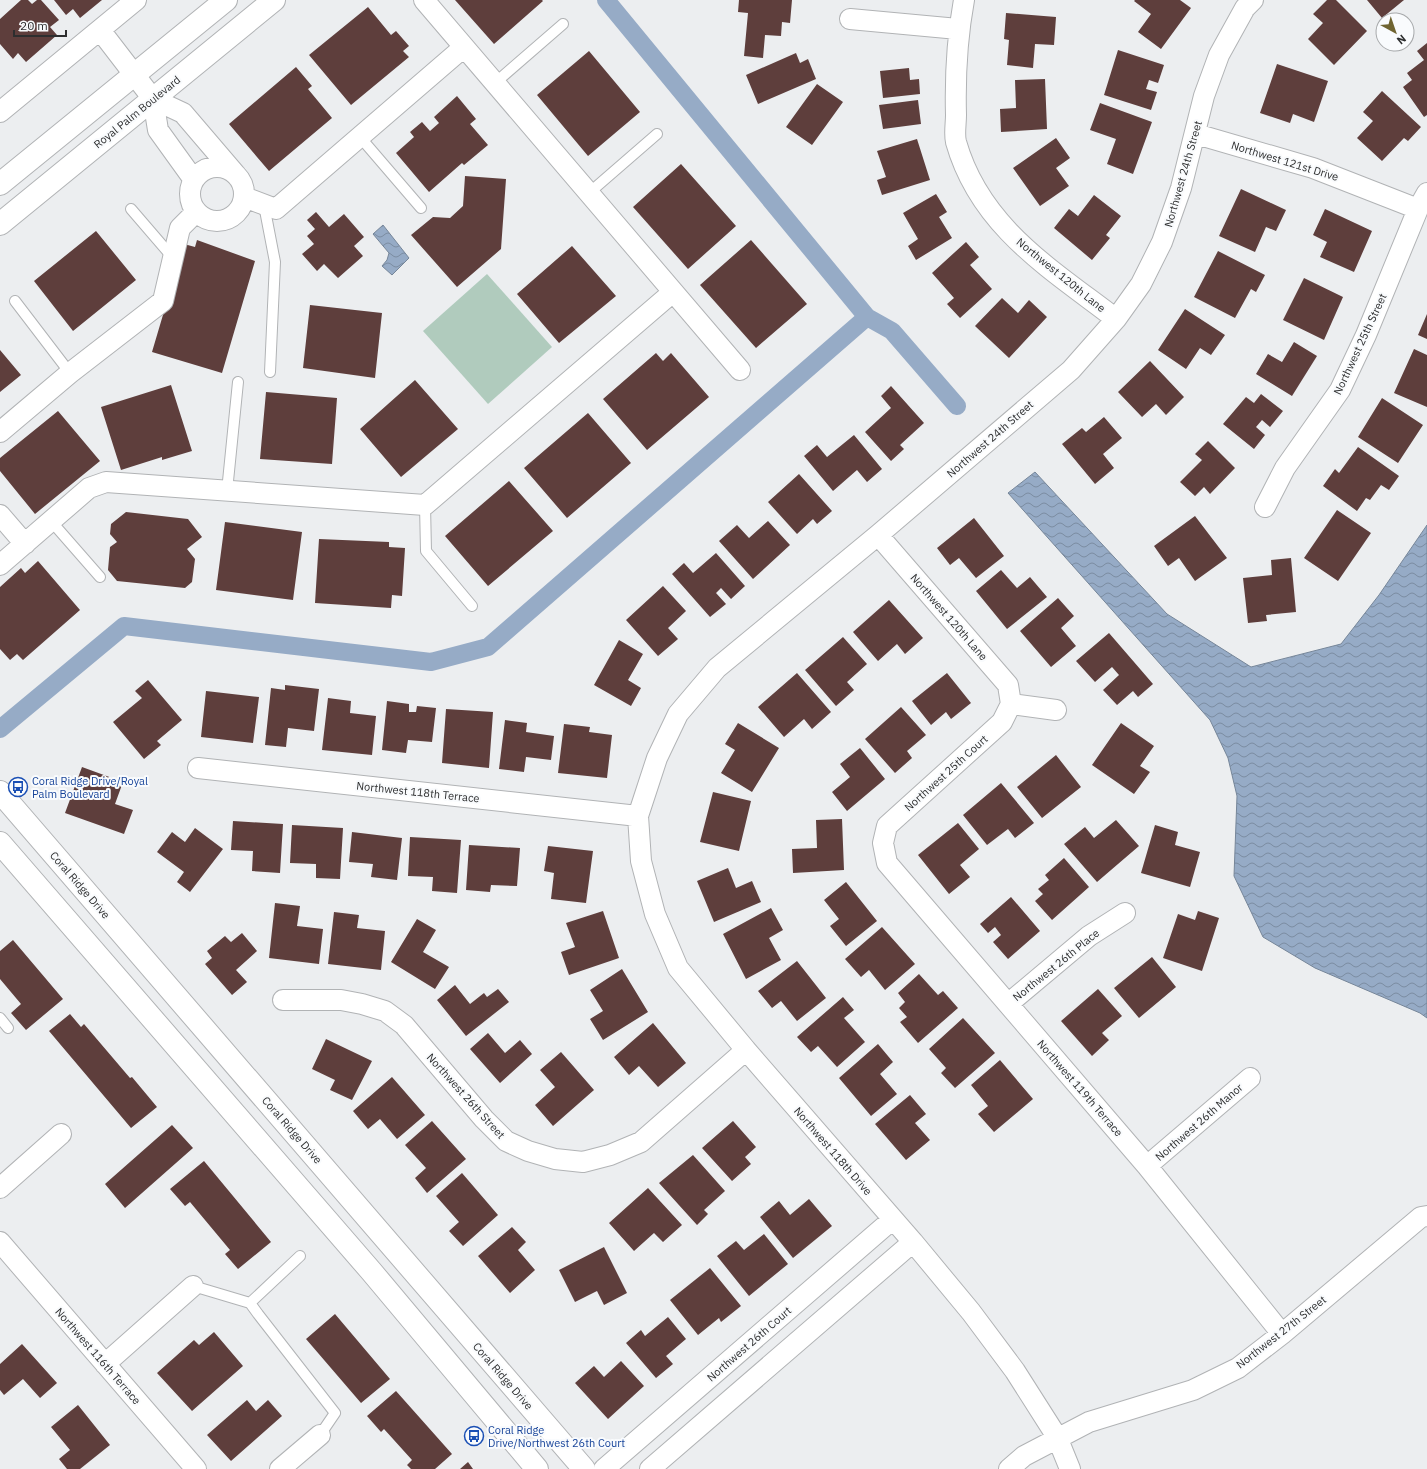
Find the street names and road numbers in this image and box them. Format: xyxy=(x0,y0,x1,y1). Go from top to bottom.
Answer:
street label: Royal Palm Boulevard xyxy=(91,73,183,151)
street label: Northwest 24th Street xyxy=(1161,119,1205,229)
street label: Northwest 121st Drive xyxy=(1230,138,1340,184)
street label: Northwest 120th Lane xyxy=(1014,235,1108,315)
street label: Northwest 25th Street xyxy=(1330,291,1390,397)
street label: Northwest 24th Street xyxy=(944,397,1036,480)
street label: Northwest 120th Lane xyxy=(908,571,990,663)
street label: Northwest 25th Court xyxy=(901,732,991,814)
street label: Northwest 118th Terrace xyxy=(356,779,480,805)
street label: Coral Ridge Drive xyxy=(47,849,113,921)
street label: Northwest 26th Place xyxy=(1010,926,1102,1004)
street label: Northwest 119th Terrace xyxy=(1034,1037,1126,1139)
street label: Northwest 26th Street xyxy=(424,1050,508,1142)
street label: Northwest 26th Manor xyxy=(1152,1080,1246,1164)
street label: Coral Ridge Drive xyxy=(259,1094,325,1166)
street label: Northwest 118th Drive xyxy=(791,1104,875,1198)
street label: Northwest 27th Street xyxy=(1233,1292,1329,1371)
street label: Northwest 26th Court xyxy=(704,1303,794,1384)
street label: Northwest 116th Terrace xyxy=(52,1305,144,1407)
street label: Coral Ridge Drive xyxy=(470,1340,536,1412)

